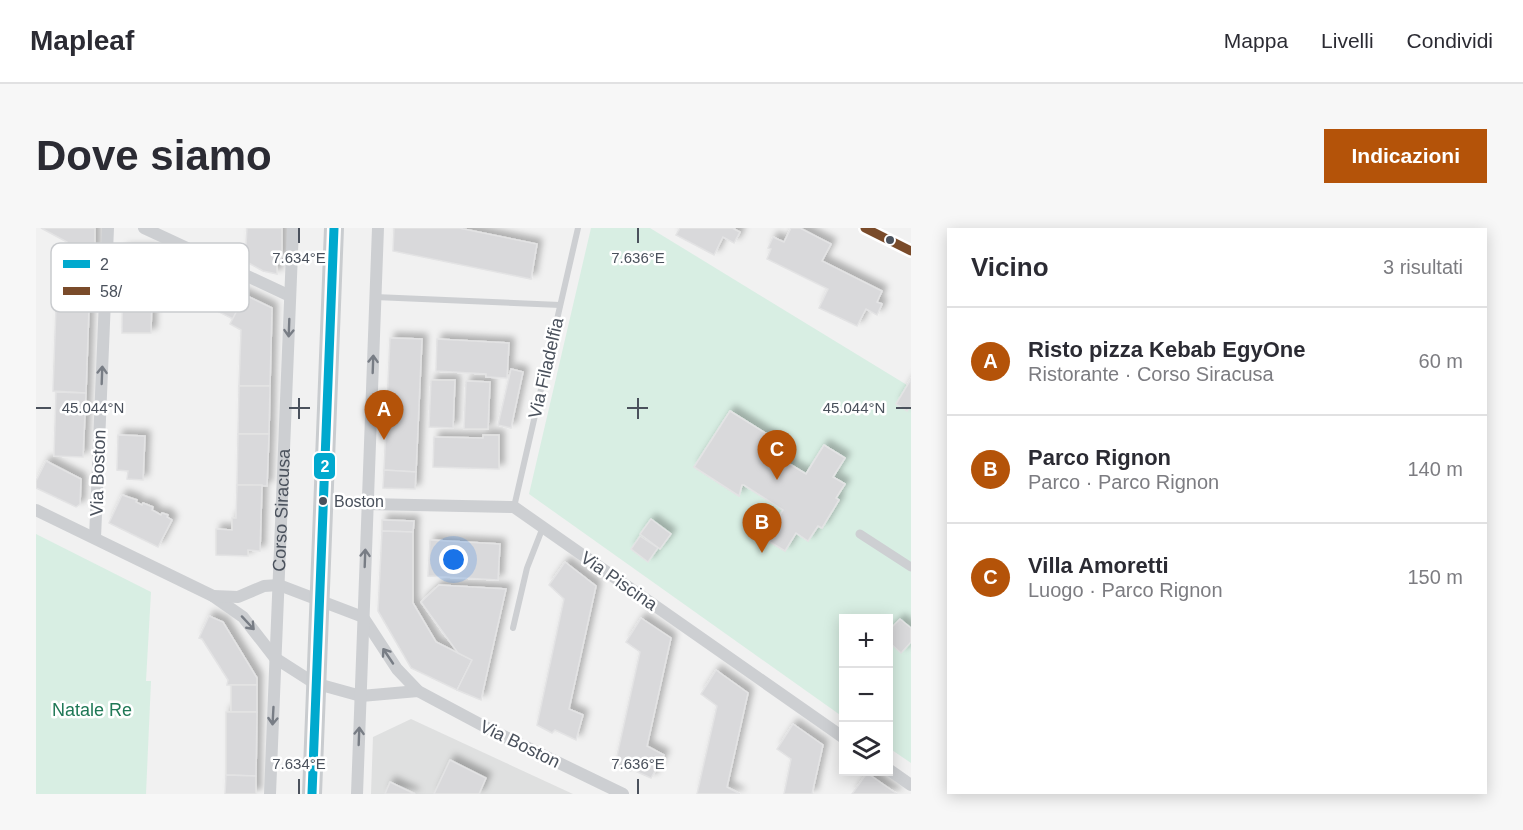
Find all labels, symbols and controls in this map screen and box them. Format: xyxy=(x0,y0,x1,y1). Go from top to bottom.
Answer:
text: Mapleaf xyxy=(30,25,134,56)
text: Mappa xyxy=(1224,29,1288,52)
text: Livelli xyxy=(1321,29,1374,52)
text: Condividi xyxy=(1407,29,1493,52)
button: Indicazioni xyxy=(1324,129,1487,183)
text: Dove siamo xyxy=(36,132,272,179)
unlabelled marker xyxy=(884,234,896,246)
legend xyxy=(51,243,249,312)
text: 7.634°E xyxy=(272,249,326,266)
text: 7.636°E xyxy=(611,249,665,266)
text: Vicino xyxy=(971,252,1049,282)
text: 2 xyxy=(100,256,109,273)
text: 3 risultati xyxy=(1383,256,1463,278)
text: 58/ xyxy=(100,283,123,300)
street label: Via Filadelfia xyxy=(525,315,568,420)
one-way arrow xyxy=(284,318,295,338)
text: Risto pizza Kebab EgyOne xyxy=(1028,337,1306,362)
text: A xyxy=(983,350,998,372)
text: 60 m xyxy=(1419,350,1463,372)
one-way arrow xyxy=(367,354,378,374)
text: Ristorante · Corso Siracusa xyxy=(1028,363,1274,385)
one-way arrow xyxy=(97,365,108,385)
pin: A xyxy=(364,390,404,440)
text: 45.044°N xyxy=(62,399,124,416)
text: 45.044°N xyxy=(823,399,885,416)
street label: Via Boston xyxy=(86,429,110,517)
pin: C xyxy=(758,430,796,480)
text: Parco Rignon xyxy=(1028,445,1171,470)
street label: Corso Siracusa xyxy=(269,447,294,572)
line badge: 2 xyxy=(313,452,336,480)
text: 2 xyxy=(321,458,330,475)
text: B xyxy=(983,458,998,480)
text: 140 m xyxy=(1407,458,1463,480)
text: Parco · Parco Rignon xyxy=(1028,471,1219,493)
place label: Boston xyxy=(334,493,384,510)
marker: Boston xyxy=(317,495,329,507)
pin: B xyxy=(742,504,782,553)
your location xyxy=(439,545,468,574)
street label: Via Piscina xyxy=(577,547,662,615)
one-way arrow xyxy=(360,549,371,569)
text: Villa Amoretti xyxy=(1028,553,1169,578)
text: C xyxy=(983,566,998,588)
text: 150 m xyxy=(1407,566,1463,588)
text: Luogo · Parco Rignon xyxy=(1028,579,1223,601)
map controls xyxy=(839,614,893,776)
button: + xyxy=(839,614,893,668)
one-way arrow xyxy=(241,615,255,630)
one-way arrow xyxy=(382,649,394,665)
button: − xyxy=(839,668,893,722)
park label: Natale Re xyxy=(52,700,132,720)
one-way arrow xyxy=(267,706,279,726)
street label: Via Boston xyxy=(477,716,563,772)
button: layers xyxy=(839,722,893,776)
one-way arrow xyxy=(354,726,365,746)
text: 7.634°E xyxy=(272,755,326,772)
text: 7.636°E xyxy=(611,755,665,772)

